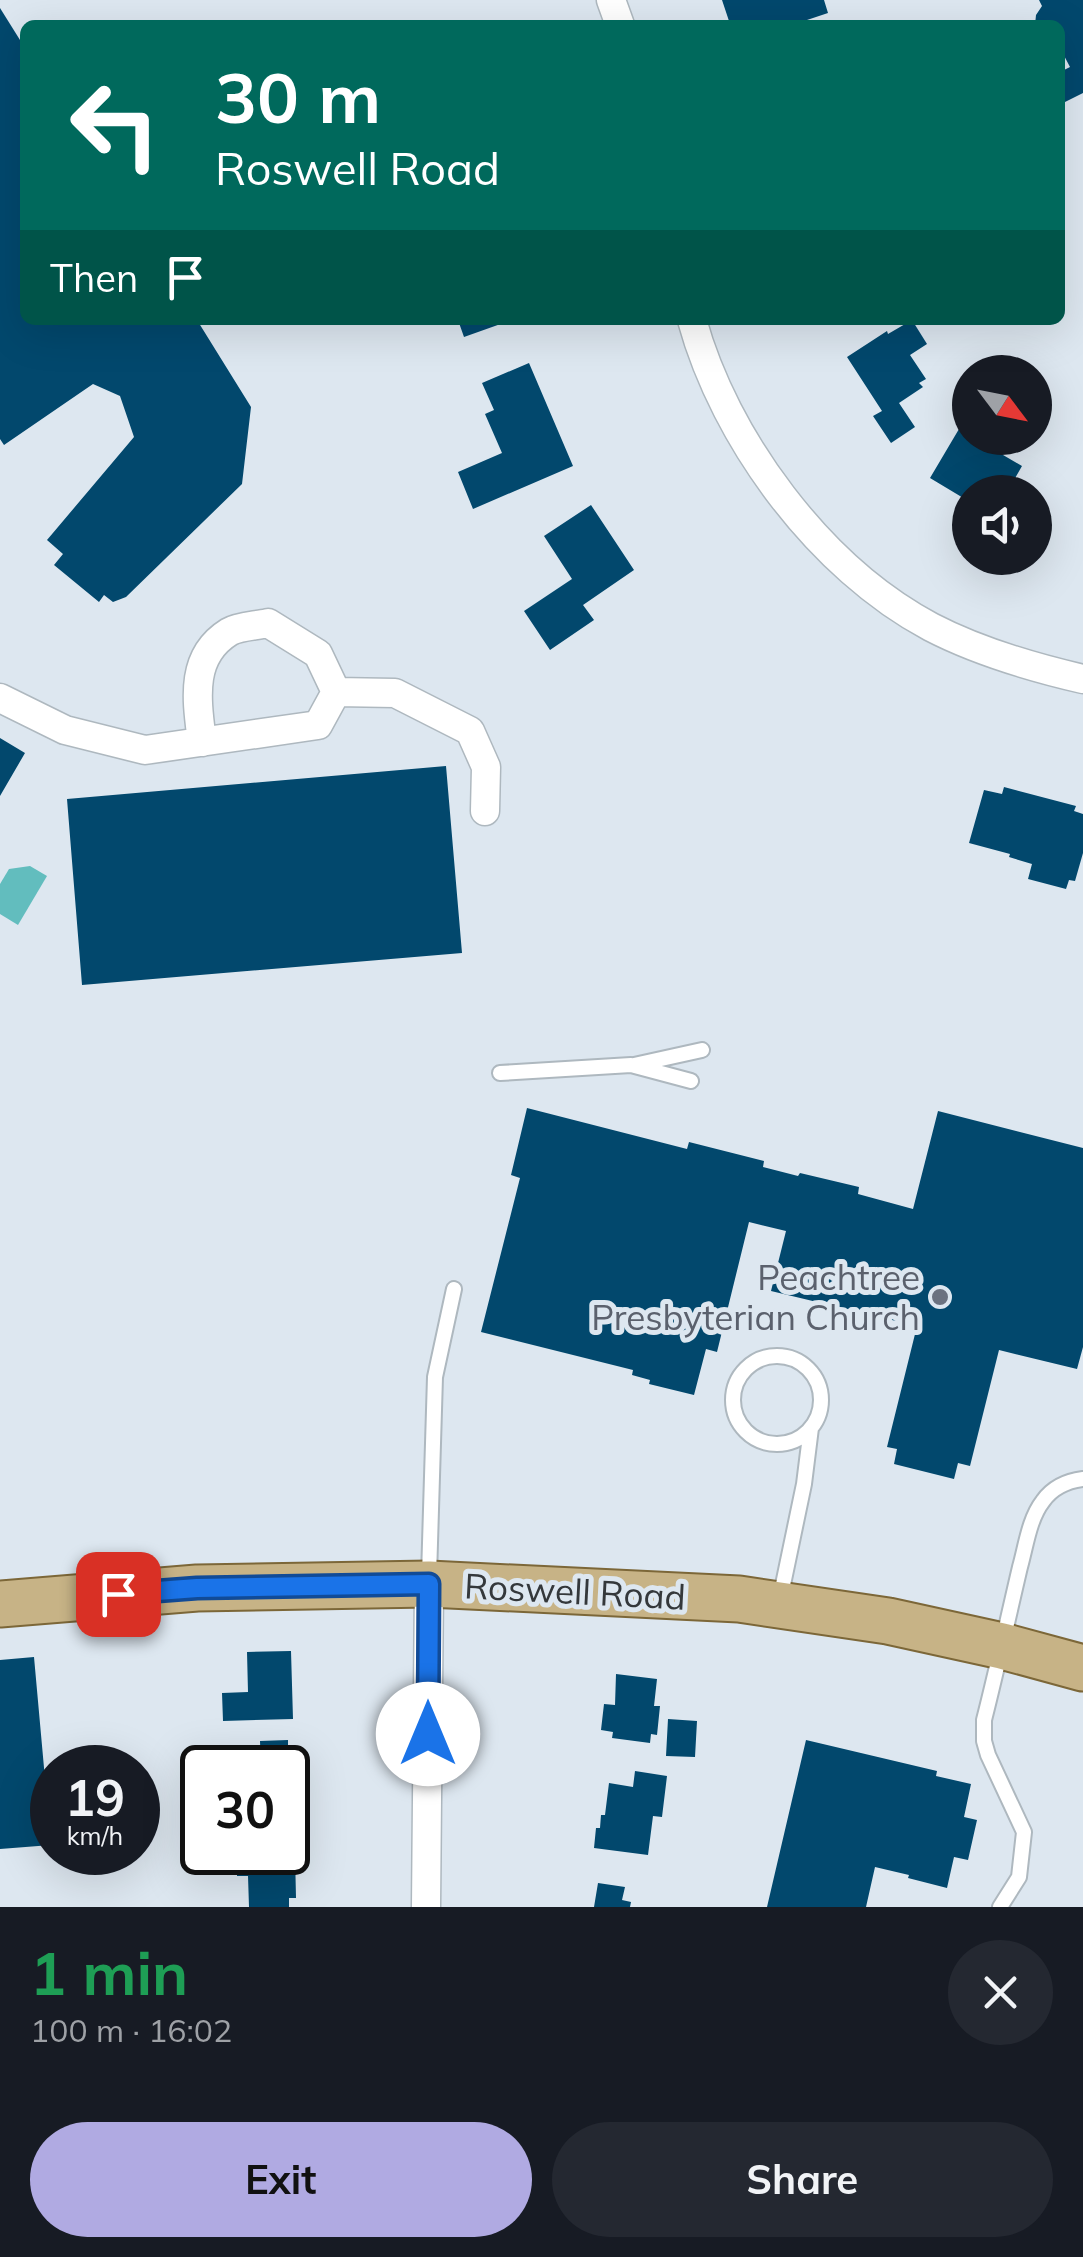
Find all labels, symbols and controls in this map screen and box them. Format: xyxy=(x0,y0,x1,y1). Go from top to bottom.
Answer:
text: 30 m xyxy=(215,53,381,141)
icon: left xyxy=(50,60,180,190)
text: Roswell Road xyxy=(215,140,500,196)
icon: arrive xyxy=(158,250,213,305)
text: Then xyxy=(50,254,138,302)
north arrow xyxy=(952,355,1052,455)
map controls xyxy=(952,355,1052,575)
button: sound xyxy=(952,475,1052,575)
place label: Peachtree Presbyterian Church xyxy=(591,1255,920,1339)
marker: Peachtree Presbyterian Church xyxy=(929,1286,951,1308)
pin xyxy=(76,1552,161,1637)
street label: Roswell Road xyxy=(463,1563,687,1619)
icon: arrive xyxy=(91,1567,146,1622)
position arrow xyxy=(376,1682,480,1786)
speed limit sign: 30 xyxy=(180,1745,310,1875)
text: 19 xyxy=(65,1766,125,1829)
text: km/h xyxy=(67,1820,123,1851)
text: 1 min xyxy=(30,1935,188,2010)
button: close xyxy=(948,1940,1053,2045)
text: 100 m · 16:02 xyxy=(30,2010,232,2050)
button: Exit xyxy=(30,2122,532,2237)
button: Share xyxy=(552,2122,1053,2237)

